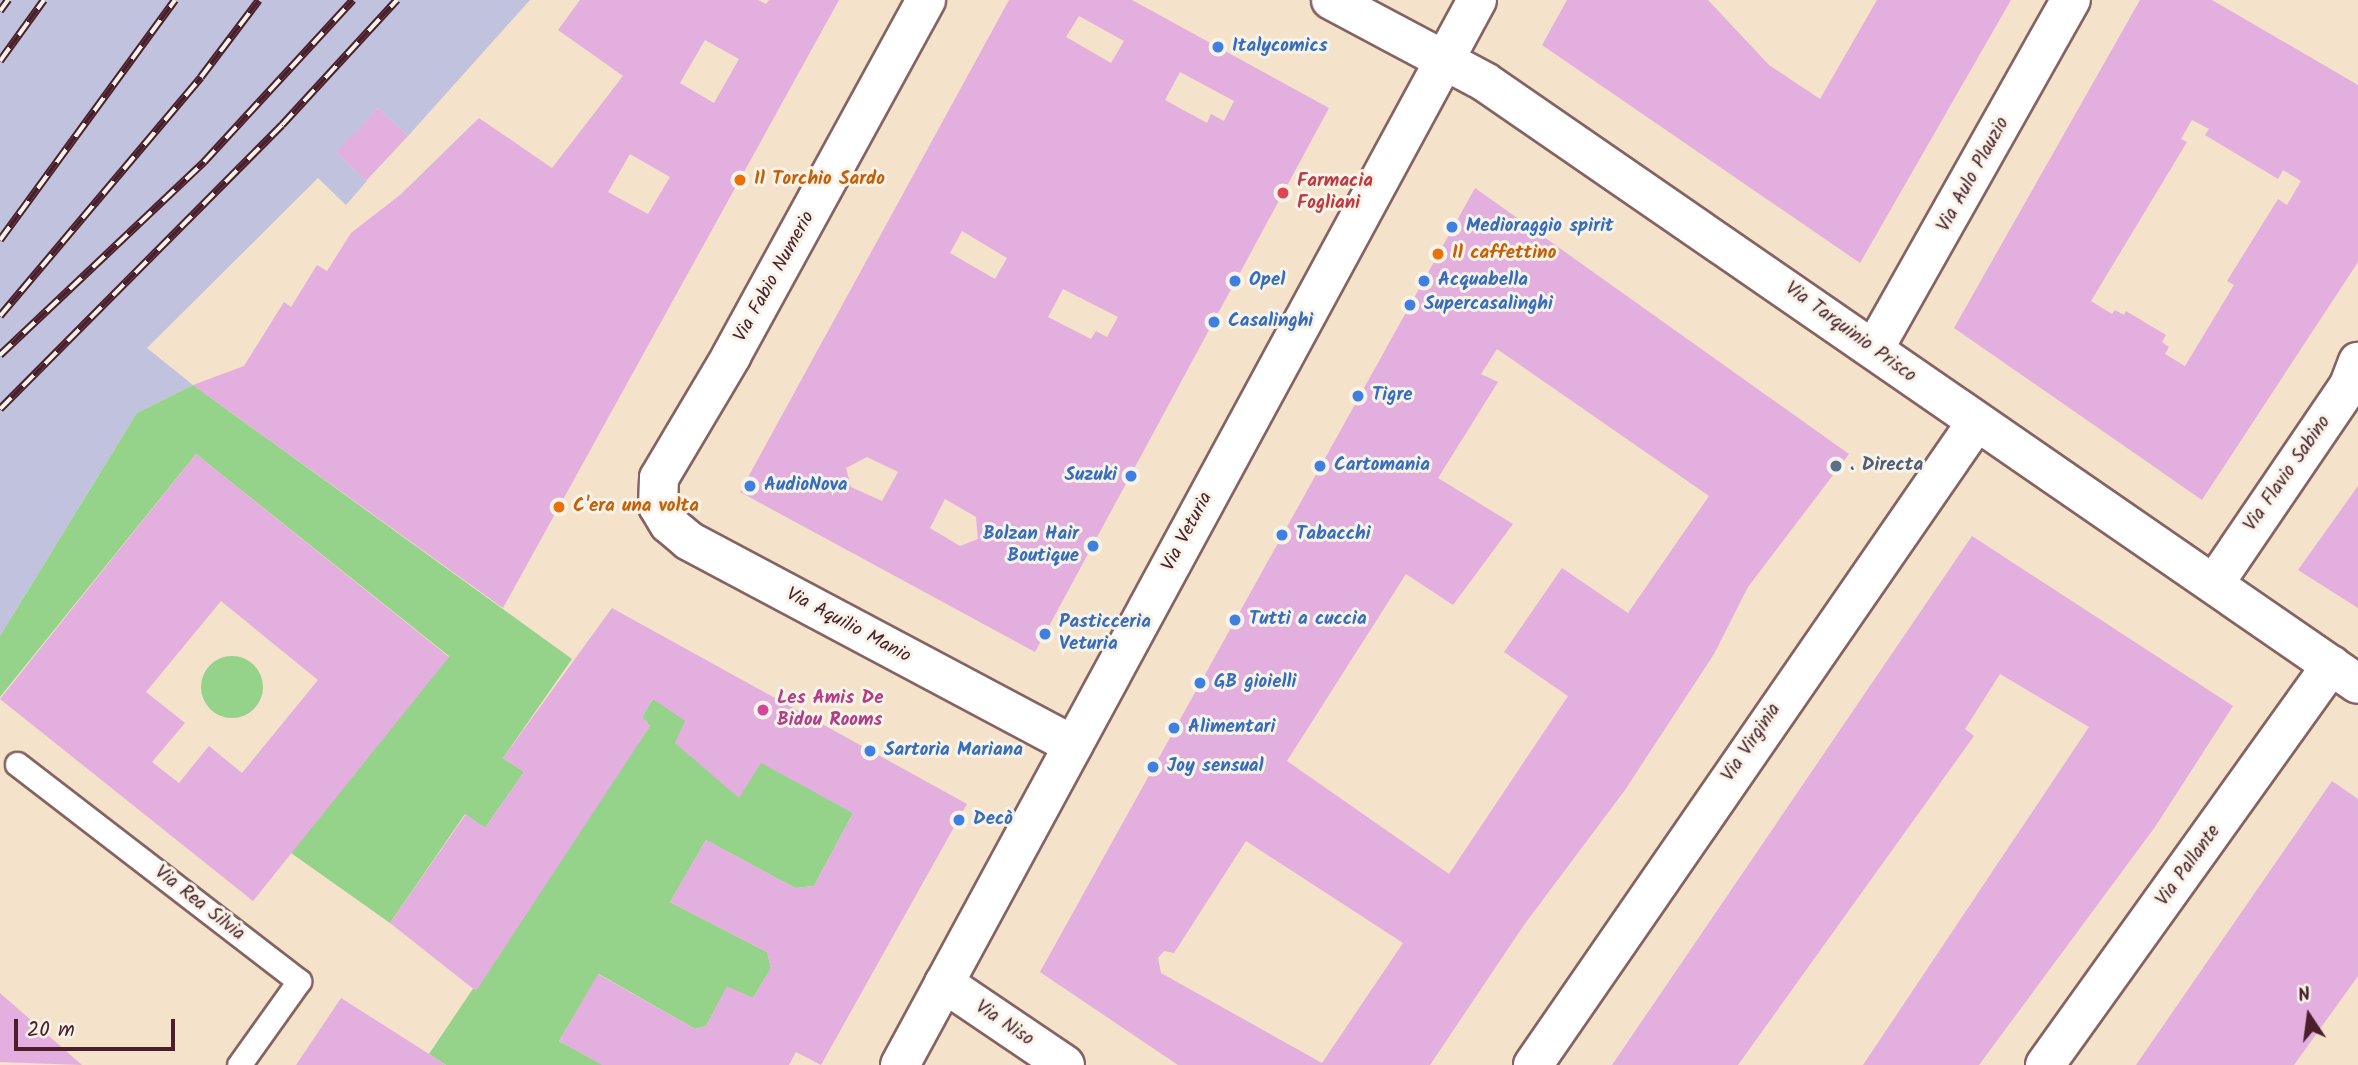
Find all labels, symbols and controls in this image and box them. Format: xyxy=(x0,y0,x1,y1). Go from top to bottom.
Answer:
place label: Italycomics xyxy=(1232,36,1328,58)
marker: Italycomics xyxy=(1210,39,1226,55)
street label: Via Aulo Plauzio xyxy=(1933,114,2015,236)
place label: Il Torchio Sardo xyxy=(754,169,885,191)
place label: Farmacia Fogliani xyxy=(1297,171,1373,215)
marker: Il Torchio Sardo xyxy=(732,172,748,188)
marker: Farmacia Fogliani xyxy=(1275,185,1291,201)
street label: Via Fabio Numerio xyxy=(730,208,820,346)
place label: Medioraggio spirit xyxy=(1466,216,1614,238)
marker: Medioraggio spirit xyxy=(1444,219,1460,235)
place label: Il caffettino xyxy=(1452,243,1556,265)
marker: Il caffettino xyxy=(1430,246,1446,262)
place label: Opel xyxy=(1249,270,1285,292)
place label: Acquabella xyxy=(1438,270,1528,292)
marker: Opel xyxy=(1227,273,1243,289)
marker: Acquabella xyxy=(1416,273,1432,289)
street label: Via Tarquinio Prisco xyxy=(1780,278,1920,388)
place label: Supercasalinghi xyxy=(1424,294,1553,316)
marker: Supercasalinghi xyxy=(1402,297,1418,313)
place label: Casalinghi xyxy=(1228,311,1313,333)
marker: Casalinghi xyxy=(1206,314,1222,330)
place label: Tigre xyxy=(1372,385,1413,407)
marker: Tigre xyxy=(1350,388,1366,404)
street label: Via Flavio Sabino xyxy=(2240,412,2336,536)
place label: Cartomania xyxy=(1334,455,1430,477)
place label: . Directa xyxy=(1850,455,1923,477)
marker: Cartomania xyxy=(1312,458,1328,474)
marker: . Directa xyxy=(1828,458,1844,474)
place label: Suzuki xyxy=(1065,465,1117,487)
marker: Suzuki xyxy=(1123,468,1139,484)
place label: AudioNova xyxy=(764,475,847,497)
marker: AudioNova xyxy=(742,478,758,494)
street label: Via Veturia xyxy=(1158,489,1218,575)
place label: C'era una volta xyxy=(573,496,699,518)
marker: C'era una volta xyxy=(551,499,567,515)
place label: Bolzan Hair Boutique xyxy=(983,524,1079,568)
place label: Tabacchi xyxy=(1296,524,1371,546)
marker: Tabacchi xyxy=(1274,527,1290,543)
marker: Bolzan Hair Boutique xyxy=(1085,538,1101,554)
street label: Via Aquilio Manio xyxy=(782,584,914,668)
place label: Tutti a cuccia xyxy=(1249,609,1367,631)
place label: Pasticceria Veturia xyxy=(1059,612,1151,656)
marker: Tutti a cuccia xyxy=(1227,612,1243,628)
marker: Pasticceria Veturia xyxy=(1037,626,1053,642)
place label: GB gioielli xyxy=(1214,672,1297,694)
marker: GB gioielli xyxy=(1192,675,1208,691)
place label: Les Amis De Bidou Rooms xyxy=(777,688,883,732)
street label: Via Virginia xyxy=(1718,700,1786,786)
marker: Les Amis De Bidou Rooms xyxy=(755,702,771,718)
place label: Alimentari xyxy=(1188,717,1275,739)
marker: Alimentari xyxy=(1166,720,1182,736)
place label: Sartoria Mariana xyxy=(884,740,1023,762)
marker: Sartoria Mariana xyxy=(862,743,878,759)
place label: Joy sensual xyxy=(1167,756,1264,778)
marker: Joy sensual xyxy=(1145,759,1161,775)
place label: Decò xyxy=(973,809,1013,831)
marker: Decò xyxy=(951,812,967,828)
street label: Via Pallante xyxy=(2152,821,2226,911)
street label: Via Rea Silvia xyxy=(149,862,249,946)
text: N xyxy=(2295,980,2313,1012)
north arrow xyxy=(2274,981,2344,1051)
street label: Via Niso xyxy=(971,996,1037,1052)
scale bar xyxy=(18,1006,178,1050)
text: 20 m xyxy=(27,1014,75,1047)

